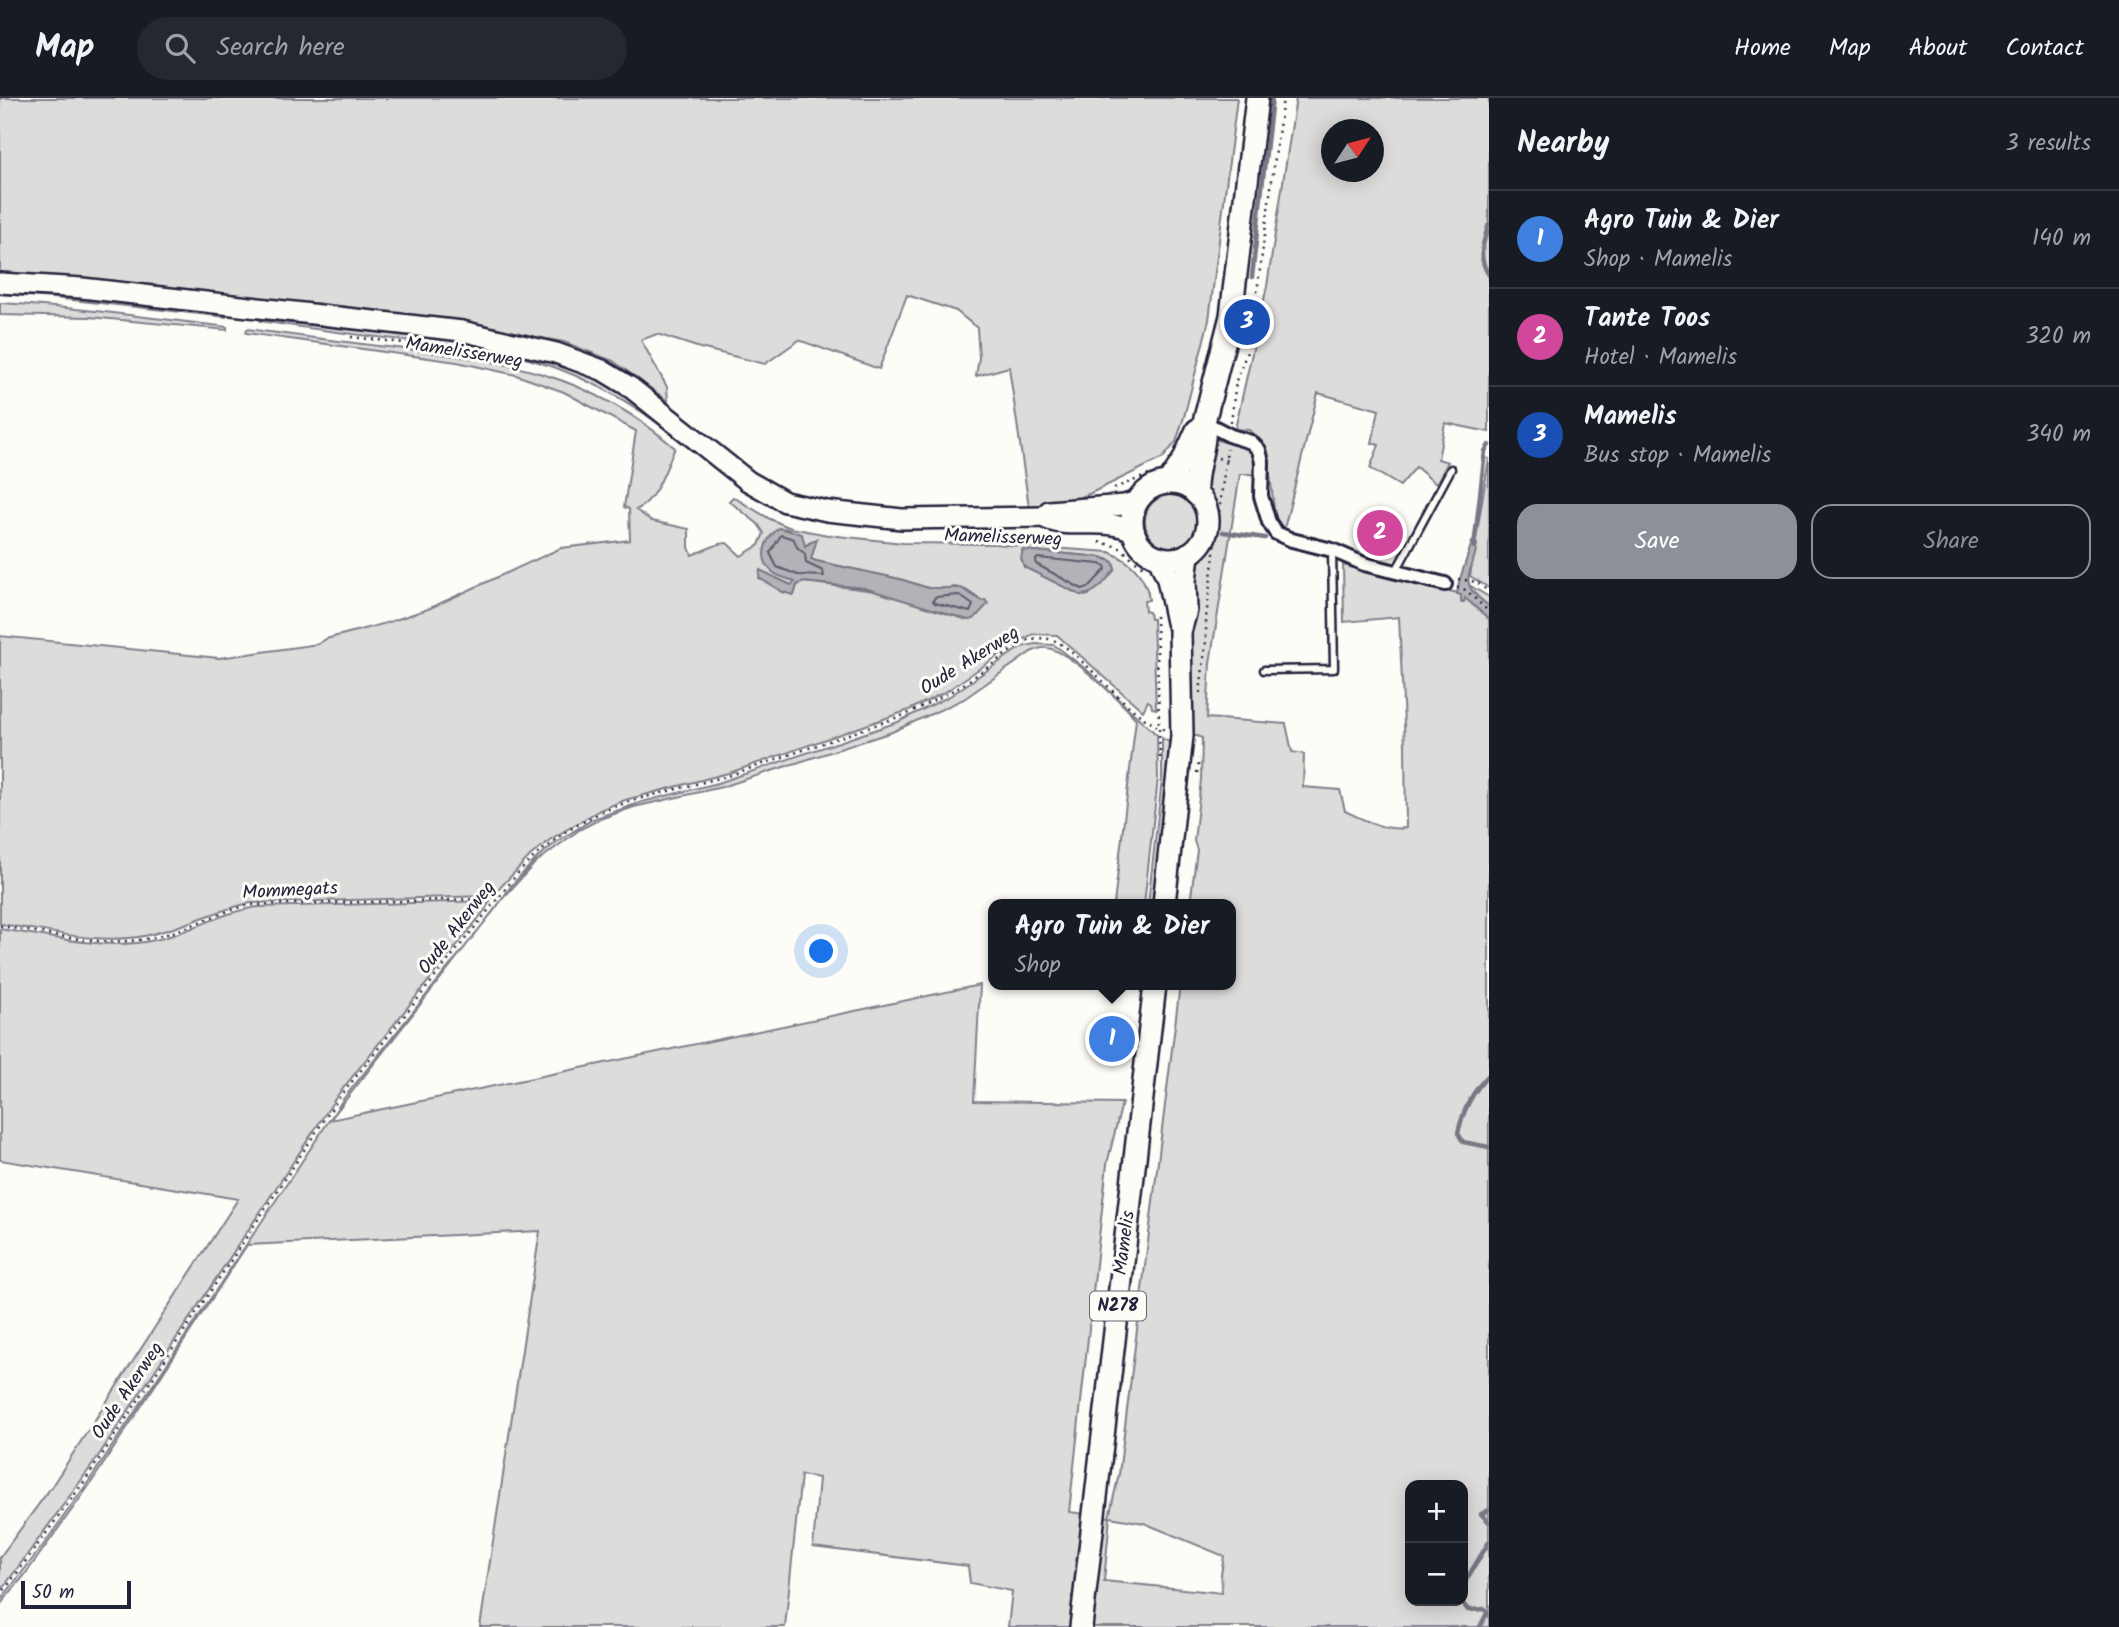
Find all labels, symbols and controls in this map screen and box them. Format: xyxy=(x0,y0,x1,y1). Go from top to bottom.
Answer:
search box xyxy=(137,17,627,80)
text: Map xyxy=(35,22,95,75)
text: Search here xyxy=(217,27,345,69)
icon: search xyxy=(161,29,199,67)
text: Home xyxy=(1734,29,1791,68)
text: Map xyxy=(1829,29,1871,68)
text: About xyxy=(1909,29,1967,68)
text: Contact xyxy=(2005,29,2084,68)
north arrow xyxy=(1321,119,1384,182)
text: Nearby xyxy=(1517,120,1609,168)
text: 3 results xyxy=(2005,126,2091,162)
text: Agro Tuin & Dier xyxy=(1584,200,1779,242)
text: 1 xyxy=(1537,221,1543,257)
text: 140 m xyxy=(2032,221,2091,257)
text: Shop · Mamelis xyxy=(1584,242,1732,278)
pin: 3 xyxy=(1224,296,1270,348)
text: Tante Toos xyxy=(1584,298,1710,340)
text: 2 xyxy=(1533,319,1547,355)
text: 320 m xyxy=(2025,319,2091,355)
street label: Mamelisserweg xyxy=(403,329,525,377)
text: Hotel · Mamelis xyxy=(1584,340,1737,376)
text: Mamelis xyxy=(1584,396,1677,438)
text: 3 xyxy=(1534,417,1546,453)
text: 340 m xyxy=(2026,417,2091,453)
text: Bus stop · Mamelis xyxy=(1584,438,1771,474)
button: Save xyxy=(1517,504,1797,579)
button: Share xyxy=(1811,504,2091,579)
pin: 2 xyxy=(1357,507,1403,559)
street label: Mamelisserweg xyxy=(943,521,1063,555)
street label: Oude Akerweg xyxy=(915,619,1025,703)
street label: Mommegats xyxy=(241,874,339,908)
street label: Oude Akerweg xyxy=(411,875,503,981)
popup xyxy=(988,899,1236,990)
text: Agro Tuin & Dier xyxy=(1015,906,1209,948)
your location xyxy=(804,934,838,968)
text: Shop xyxy=(1015,948,1061,984)
pin: 1 xyxy=(1089,1013,1135,1065)
street label: Mamelis xyxy=(1106,1209,1144,1277)
road number: N278 xyxy=(1090,1292,1146,1321)
street label: Oude Akerweg xyxy=(84,1336,172,1446)
map controls xyxy=(1405,1480,1468,1606)
button: + xyxy=(1405,1480,1468,1543)
button: − xyxy=(1405,1543,1468,1606)
scale bar xyxy=(21,1578,131,1610)
text: 50 m xyxy=(32,1578,74,1608)

